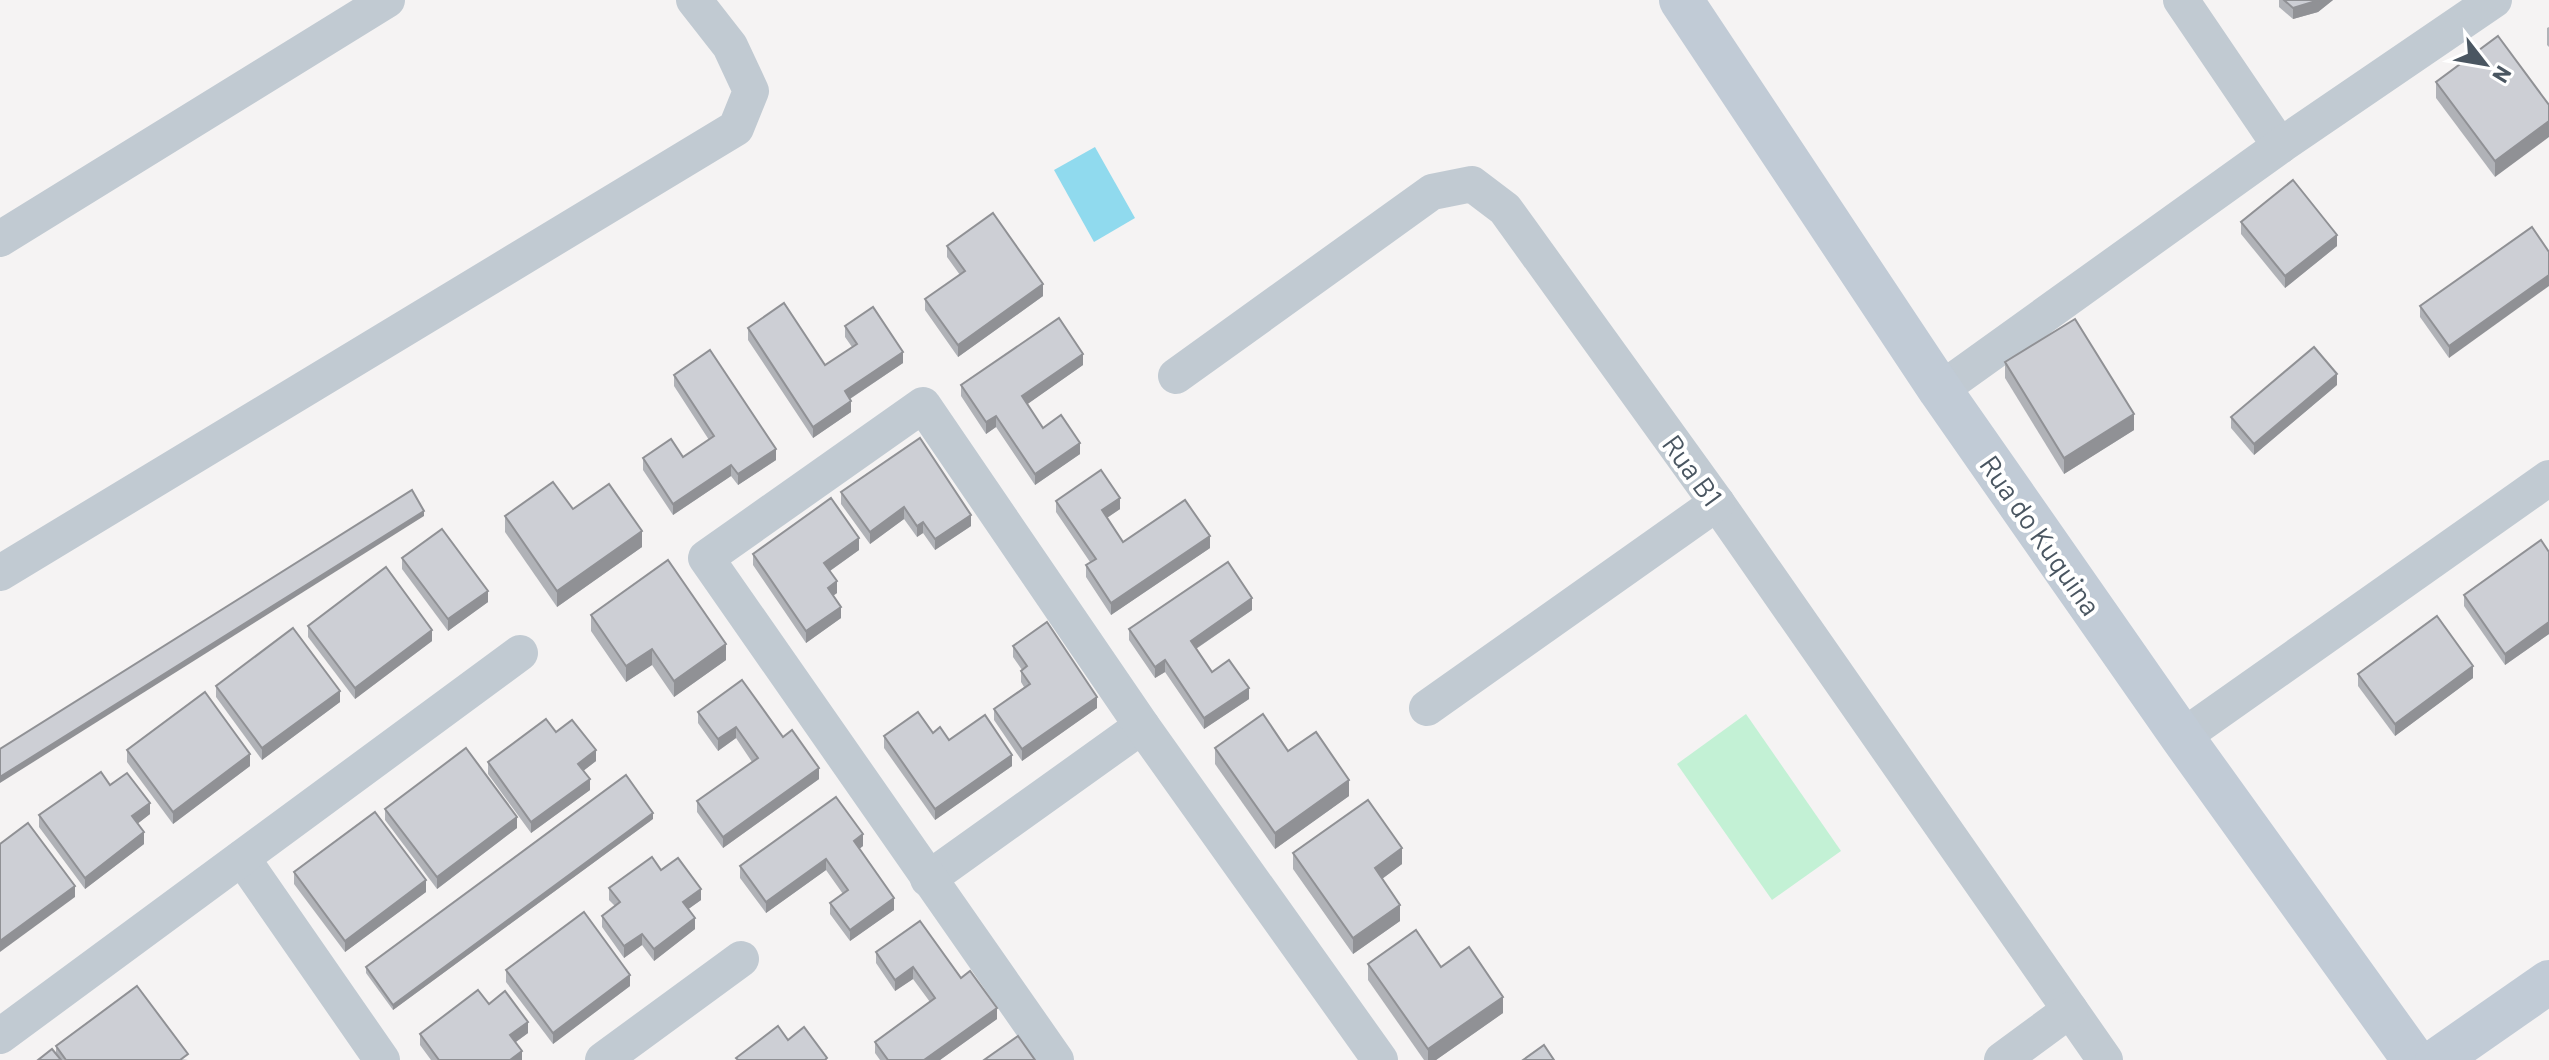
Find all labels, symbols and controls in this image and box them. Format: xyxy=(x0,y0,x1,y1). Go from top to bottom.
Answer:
north arrow xyxy=(2445,24,2525,104)
text: N xyxy=(2488,62,2518,88)
street label: Rua B1 xyxy=(1656,428,1730,512)
street label: Rua do Kuquina xyxy=(1973,449,2109,621)

